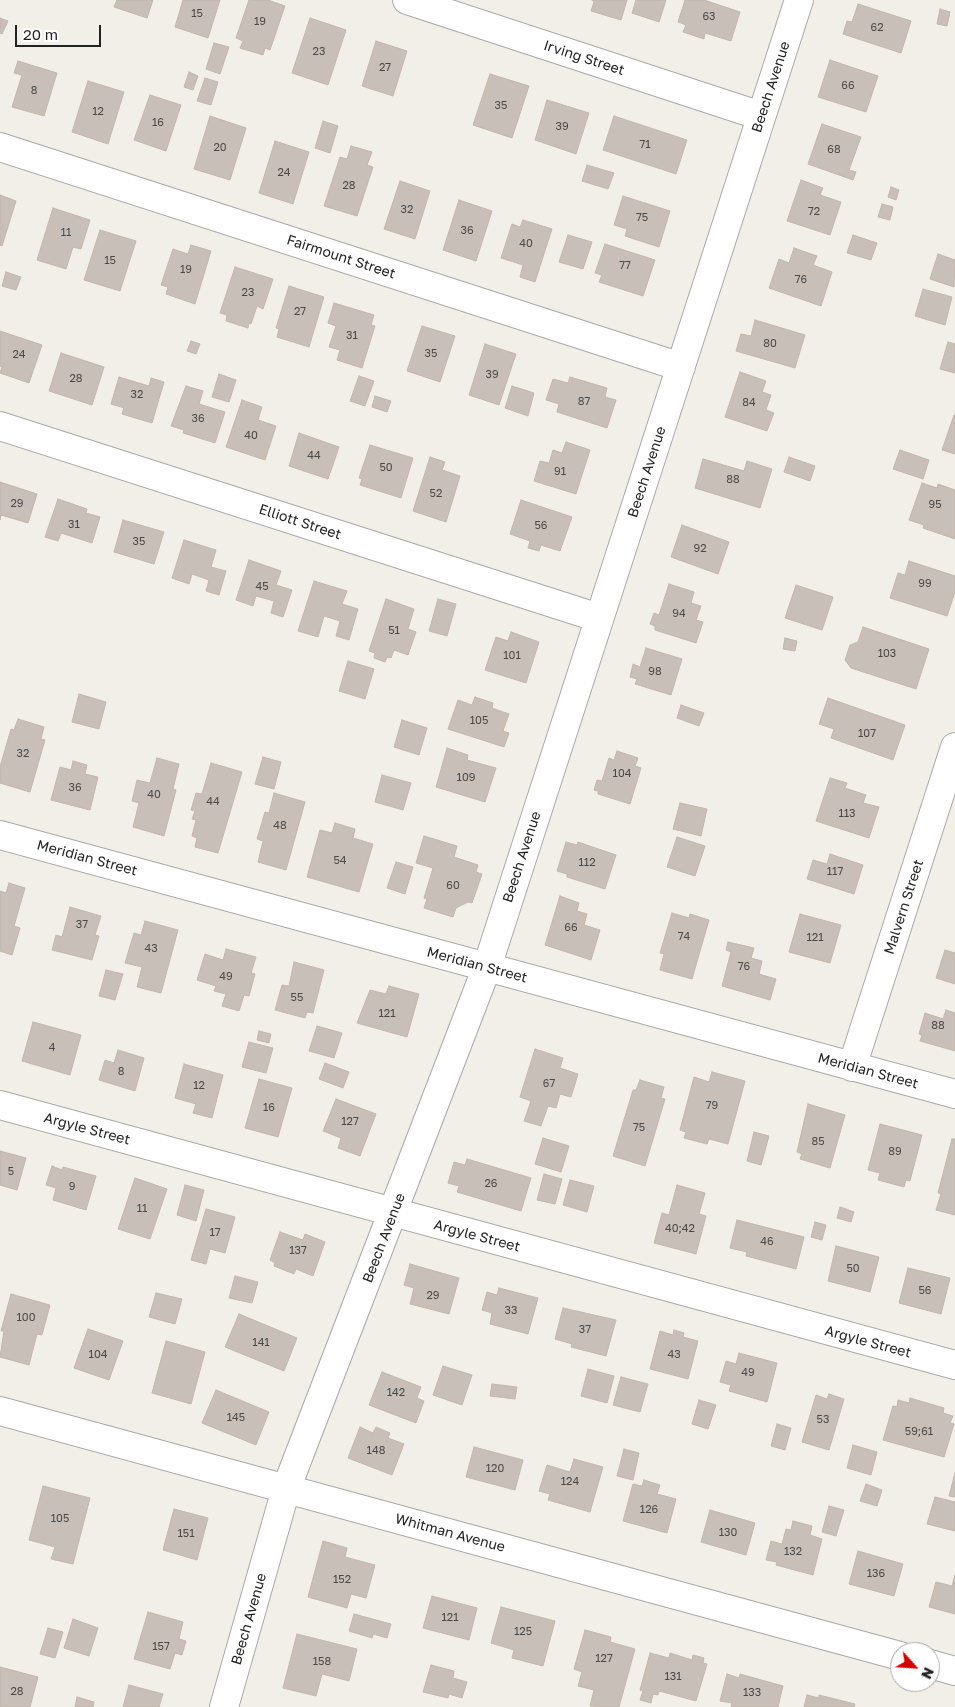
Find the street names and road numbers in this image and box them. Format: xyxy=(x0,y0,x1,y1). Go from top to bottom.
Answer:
street label: Irving Street xyxy=(541,37,627,79)
street label: Beech Avenue xyxy=(748,39,794,135)
street label: Fairmount Street xyxy=(284,231,398,283)
street label: Beech Avenue xyxy=(624,424,670,520)
street label: Elliott Street xyxy=(257,501,343,543)
street label: Beech Avenue xyxy=(499,809,545,905)
street label: Meridian Street xyxy=(35,837,139,879)
street label: Malvern Street xyxy=(881,857,927,957)
street label: Meridian Street xyxy=(425,944,529,986)
street label: Meridian Street xyxy=(816,1050,920,1092)
street label: Argyle Street xyxy=(42,1109,132,1149)
street label: Beech Avenue xyxy=(359,1191,409,1285)
street label: Argyle Street xyxy=(432,1216,522,1256)
street label: Argyle Street xyxy=(823,1322,913,1362)
street label: Whitman Avenue xyxy=(393,1510,507,1556)
street label: Beech Avenue xyxy=(228,1571,270,1667)

